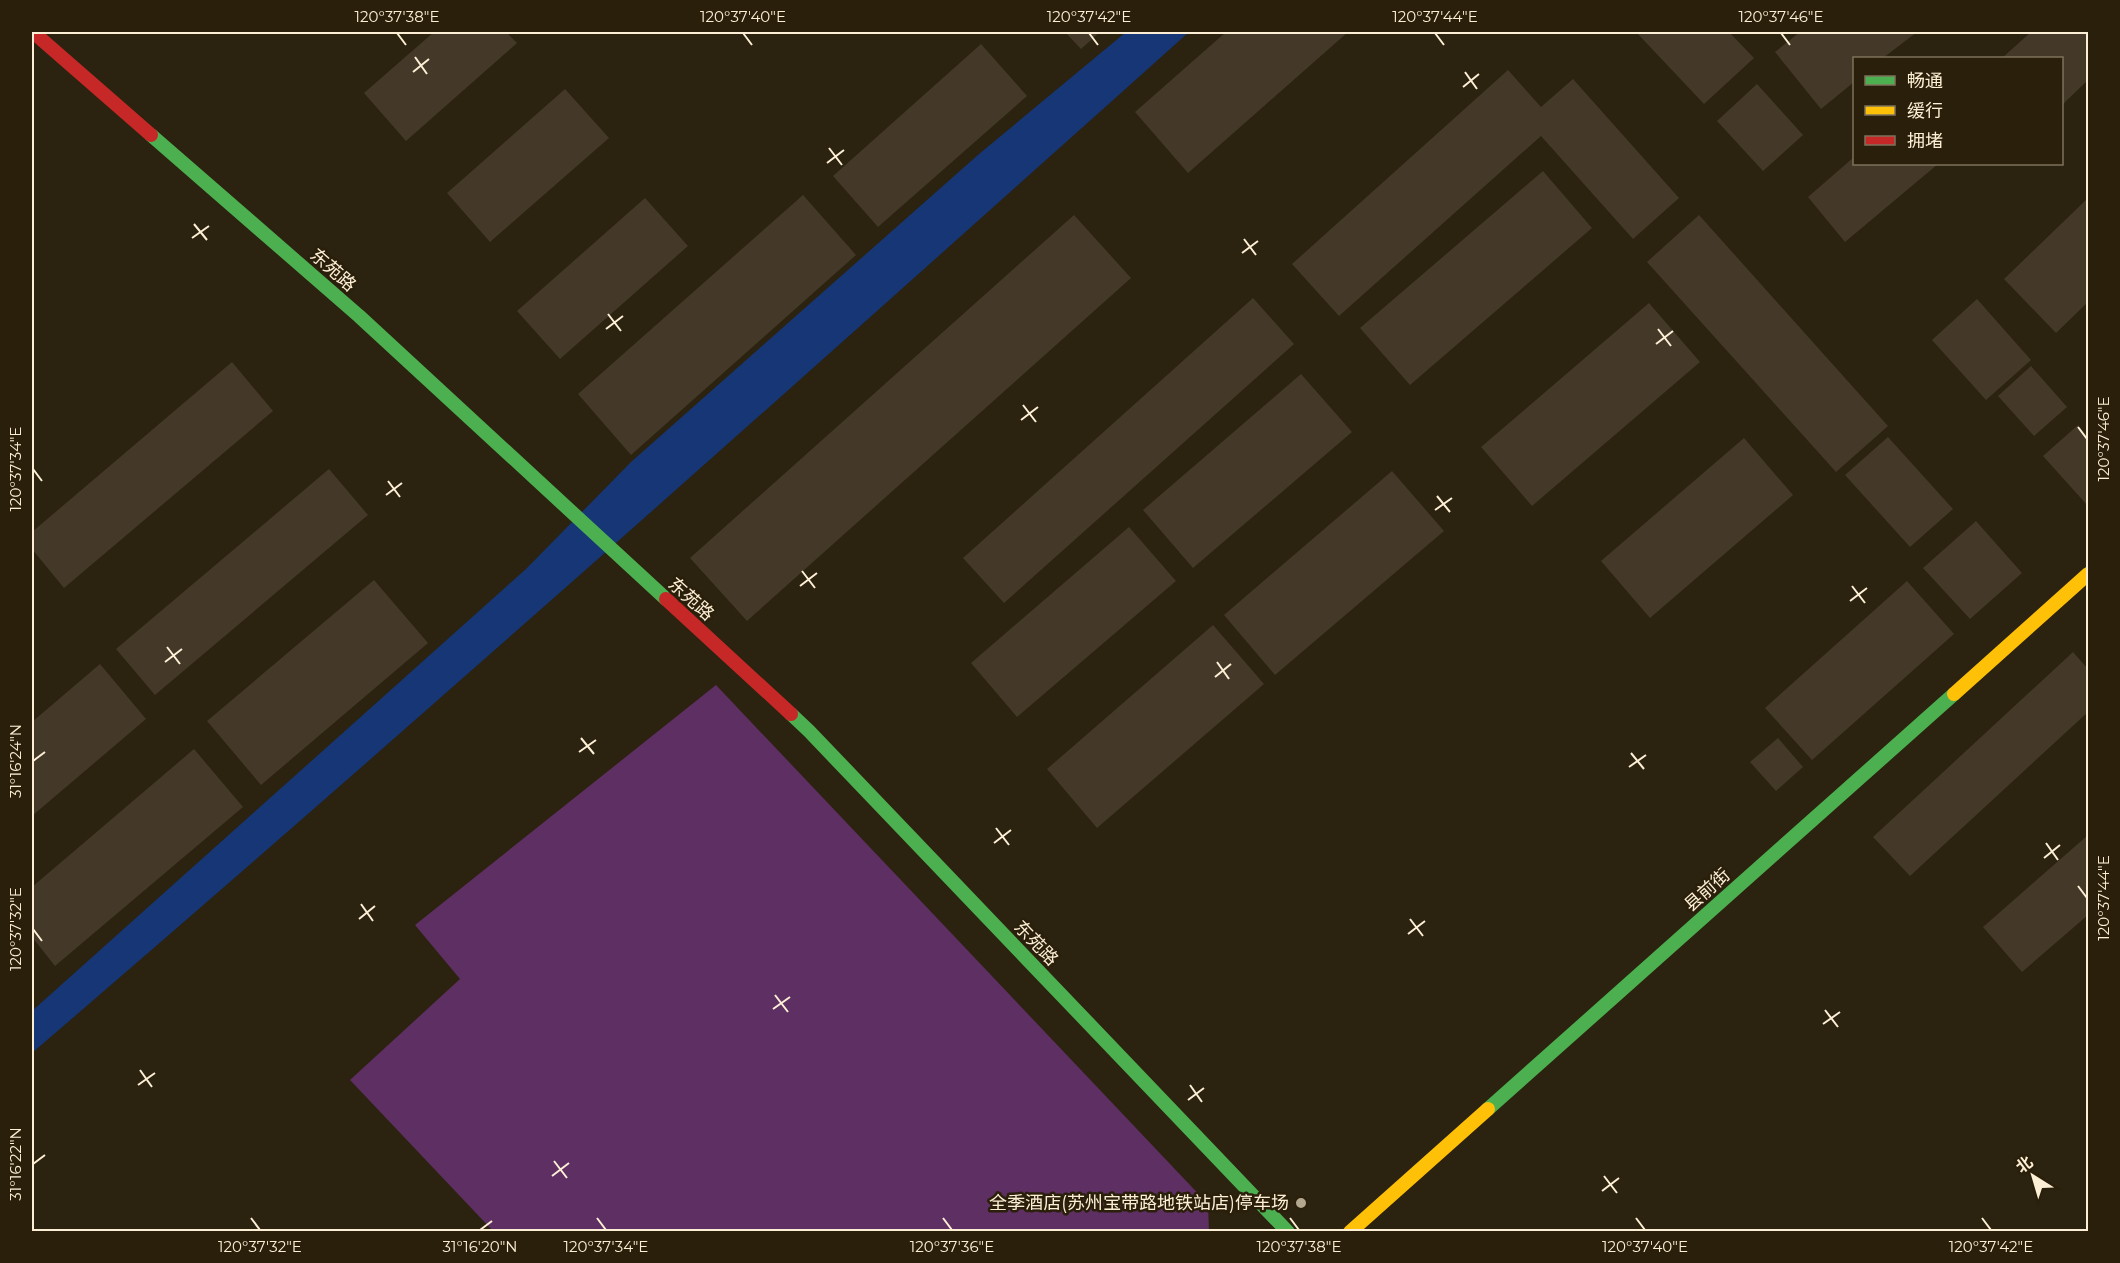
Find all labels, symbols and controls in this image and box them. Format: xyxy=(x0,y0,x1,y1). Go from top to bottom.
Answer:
text: 120°37'38"E xyxy=(355,7,439,26)
text: 120°37'40"E xyxy=(700,7,786,26)
text: 120°37'42"E xyxy=(1047,7,1131,26)
text: 120°37'44"E xyxy=(1392,7,1478,26)
text: 120°37'46"E xyxy=(1739,7,1823,26)
legend xyxy=(1853,57,2063,165)
text: 畅通 xyxy=(1907,70,1943,92)
text: 缓行 xyxy=(1907,100,1943,122)
text: 拥堵 xyxy=(1907,130,1943,152)
street label: 东苑路 xyxy=(305,244,361,296)
text: 120°37'46"E xyxy=(2094,397,2113,481)
text: 120°37'34"E xyxy=(6,427,25,511)
street label: 东苑路 xyxy=(664,573,718,625)
text: 31°16'24"N xyxy=(6,724,25,798)
text: 120°37'44"E xyxy=(2094,855,2113,941)
street label: 县前街 xyxy=(1680,864,1734,916)
text: 120°37'32"E xyxy=(6,887,25,971)
street label: 东苑路 xyxy=(1009,916,1063,970)
text: 31°16'22"N xyxy=(6,1127,25,1201)
north arrow xyxy=(2003,1146,2063,1206)
text: 北 xyxy=(2012,1152,2036,1177)
place label: 全季酒店(苏州宝带路地铁站店)停车场 xyxy=(989,1192,1289,1214)
marker: 全季酒店(苏州宝带路地铁站店)停车场 xyxy=(1294,1196,1308,1210)
text: 120°37'32"E xyxy=(218,1237,302,1256)
text: 31°16'20"N xyxy=(443,1237,517,1256)
text: 120°37'34"E xyxy=(564,1237,648,1256)
text: 120°37'36"E xyxy=(910,1237,994,1256)
text: 120°37'38"E xyxy=(1257,1237,1341,1256)
text: 120°37'40"E xyxy=(1602,1237,1688,1256)
text: 120°37'42"E xyxy=(1949,1237,2033,1256)

